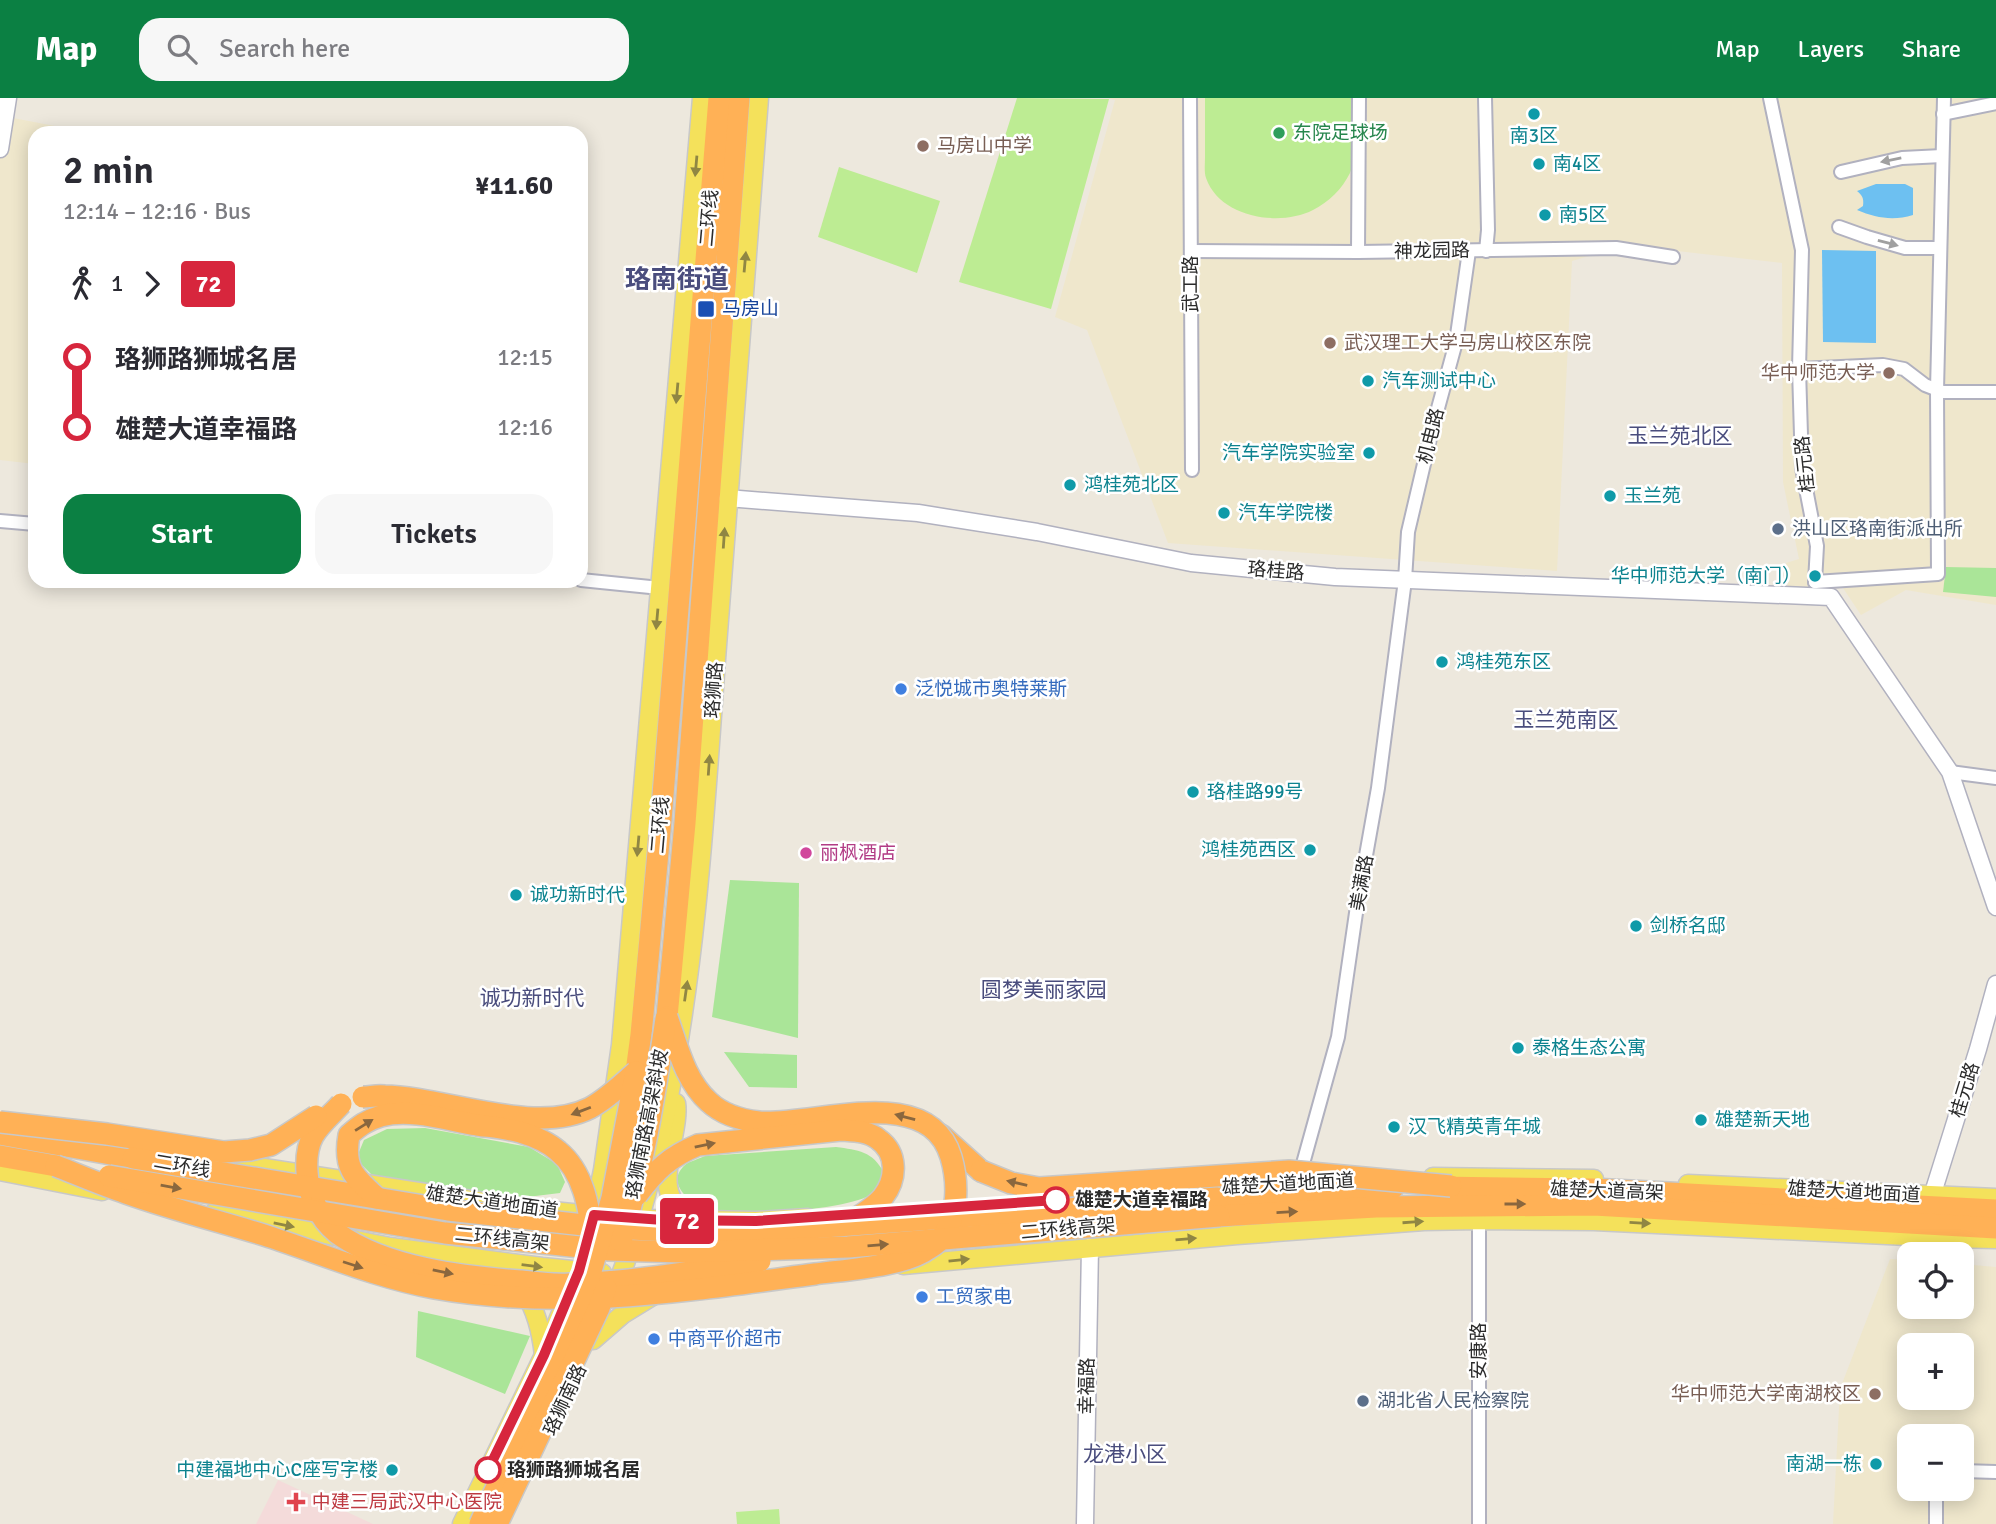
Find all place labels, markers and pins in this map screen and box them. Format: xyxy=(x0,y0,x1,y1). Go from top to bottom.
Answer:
marker: 南3区 xyxy=(1526,106,1542,122)
place label: 东院足球场 xyxy=(1293,121,1388,145)
place label: 南3区 xyxy=(1510,124,1558,148)
marker: 东院足球场 xyxy=(1271,125,1287,141)
place label: 马房山中学 xyxy=(937,134,1032,158)
marker: 马房山中学 xyxy=(915,138,931,154)
place label: 南4区 xyxy=(1553,152,1601,176)
marker: 南4区 xyxy=(1531,156,1547,172)
place label: 南5区 xyxy=(1559,203,1607,227)
marker: 南5区 xyxy=(1537,207,1553,223)
place label: 马房山 xyxy=(722,297,779,321)
marker: 马房山 xyxy=(696,299,716,319)
place label: 武汉理工大学马房山校区东院 xyxy=(1344,331,1591,355)
marker: 武汉理工大学马房山校区东院 xyxy=(1322,335,1338,351)
place label: 华中师范大学 xyxy=(1761,361,1875,385)
marker: 华中师范大学 xyxy=(1881,365,1897,381)
place label: 汽车测试中心 xyxy=(1382,369,1496,393)
marker: 汽车测试中心 xyxy=(1360,373,1376,389)
place label: 汽车学院实验室 xyxy=(1222,441,1355,465)
marker: 汽车学院实验室 xyxy=(1361,445,1377,461)
place label: 鸿桂苑北区 xyxy=(1084,473,1179,497)
marker: 鸿桂苑北区 xyxy=(1062,477,1078,493)
place label: 玉兰苑 xyxy=(1624,484,1681,508)
marker: 玉兰苑 xyxy=(1602,488,1618,504)
place label: 汽车学院楼 xyxy=(1238,501,1333,525)
marker: 汽车学院楼 xyxy=(1216,505,1232,521)
place label: 洪山区珞南街派出所 xyxy=(1792,517,1963,541)
marker: 洪山区珞南街派出所 xyxy=(1770,521,1786,537)
place label: 华中师范大学（南门） xyxy=(1611,564,1801,588)
marker: 华中师范大学（南门） xyxy=(1807,568,1823,584)
place label: 鸿桂苑东区 xyxy=(1456,650,1551,674)
marker: 鸿桂苑东区 xyxy=(1434,654,1450,670)
place label: 泛悦城市奥特莱斯 xyxy=(915,677,1067,701)
marker: 泛悦城市奥特莱斯 xyxy=(893,681,909,697)
place label: 珞桂路99号 xyxy=(1207,780,1304,804)
marker: 珞桂路99号 xyxy=(1185,784,1201,800)
place label: 鸿桂苑西区 xyxy=(1201,838,1296,862)
place label: 丽枫酒店 xyxy=(820,841,896,865)
marker: 鸿桂苑西区 xyxy=(1302,842,1318,858)
marker: 丽枫酒店 xyxy=(798,845,814,861)
place label: 诚功新时代 xyxy=(530,883,625,907)
marker: 诚功新时代 xyxy=(508,887,524,903)
place label: 剑桥名邸 xyxy=(1650,914,1726,938)
marker: 剑桥名邸 xyxy=(1628,918,1644,934)
place label: 泰格生态公寓 xyxy=(1532,1036,1646,1060)
marker: 泰格生态公寓 xyxy=(1510,1040,1526,1056)
place label: 雄楚新天地 xyxy=(1715,1108,1810,1132)
marker: 雄楚新天地 xyxy=(1693,1112,1709,1128)
place label: 汉飞精英青年城 xyxy=(1408,1115,1541,1139)
marker: 汉飞精英青年城 xyxy=(1386,1119,1402,1135)
marker: 雄楚大道幸福路 xyxy=(1043,1187,1069,1213)
place label: 雄楚大道幸福路 xyxy=(1075,1188,1208,1212)
place label: 工贸家电 xyxy=(936,1285,1012,1309)
marker: 工贸家电 xyxy=(914,1289,930,1305)
place label: 中商平价超市 xyxy=(668,1327,782,1351)
marker: 中商平价超市 xyxy=(646,1331,662,1347)
place label: 华中师范大学南湖校区 xyxy=(1671,1382,1861,1406)
marker: 华中师范大学南湖校区 xyxy=(1867,1386,1883,1402)
place label: 湖北省人民检察院 xyxy=(1377,1389,1529,1413)
marker: 湖北省人民检察院 xyxy=(1355,1393,1371,1409)
place label: 南湖一栋 xyxy=(1786,1452,1862,1476)
marker: 南湖一栋 xyxy=(1868,1456,1884,1472)
marker: 珞狮路狮城名居 xyxy=(475,1457,501,1483)
place label: 中建福地中心C座写字楼 xyxy=(177,1458,378,1482)
place label: 珞狮路狮城名居 xyxy=(507,1458,640,1482)
marker: 中建福地中心C座写字楼 xyxy=(384,1462,400,1478)
place label: 中建三局武汉中心医院 xyxy=(312,1490,502,1514)
marker: 中建三局武汉中心医院 xyxy=(286,1492,306,1512)

